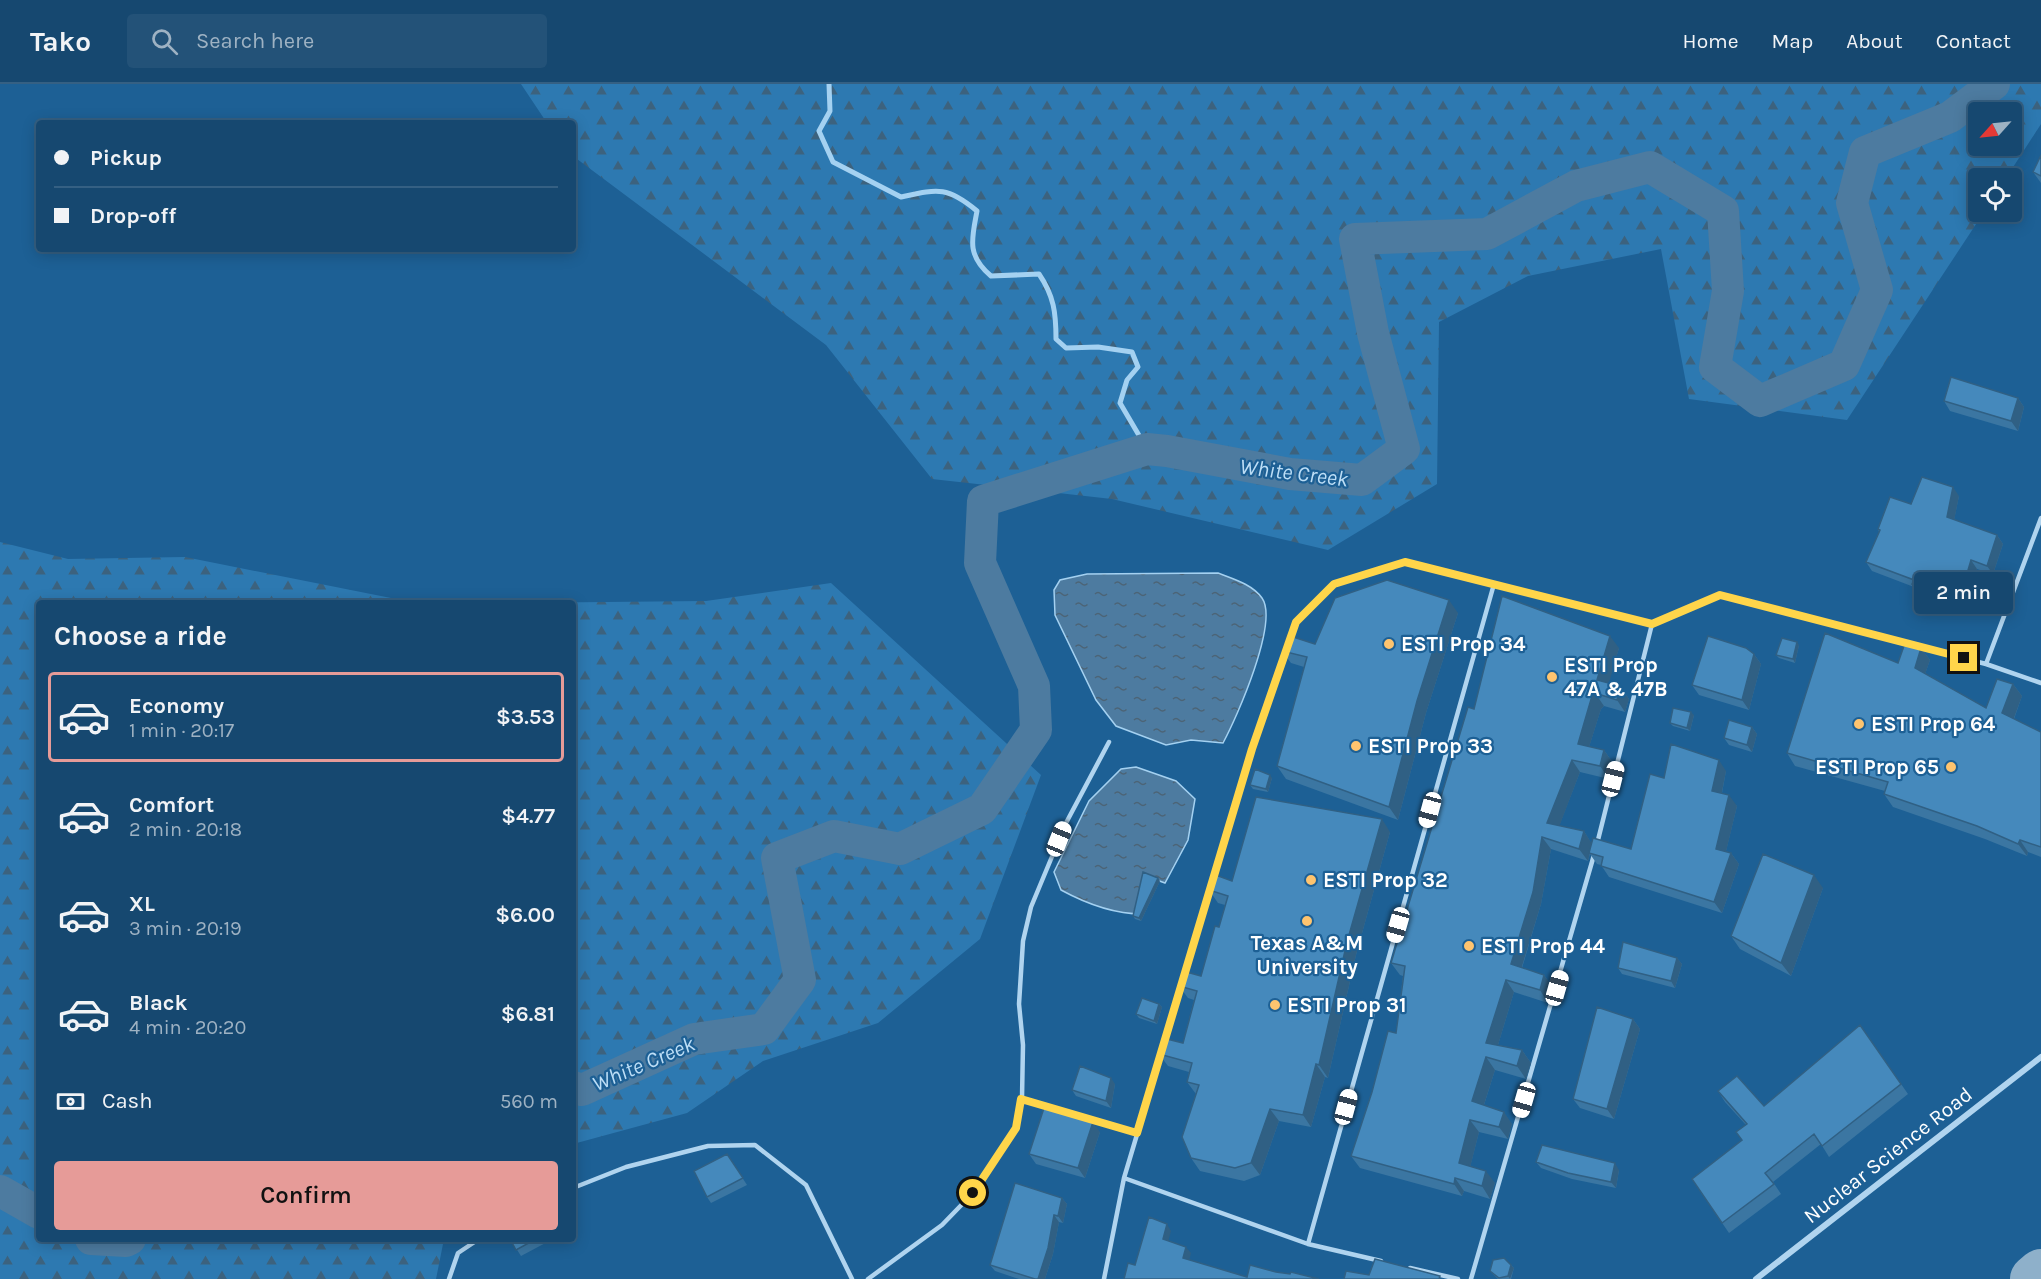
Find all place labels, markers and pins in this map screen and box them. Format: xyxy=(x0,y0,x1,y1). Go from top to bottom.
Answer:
place label: ESTI Prop 34 xyxy=(1401,632,1526,656)
marker: ESTI Prop 34 xyxy=(1382,637,1396,651)
place label: ESTI Prop 47A & 47B xyxy=(1564,653,1668,701)
marker: ESTI Prop 47A & 47B xyxy=(1545,670,1559,684)
place label: ESTI Prop 64 xyxy=(1871,712,1996,736)
marker: ESTI Prop 64 xyxy=(1852,717,1866,731)
place label: ESTI Prop 33 xyxy=(1368,734,1493,758)
marker: ESTI Prop 33 xyxy=(1349,739,1363,753)
place label: ESTI Prop 65 xyxy=(1815,755,1939,779)
marker: ESTI Prop 65 xyxy=(1944,760,1958,774)
place label: ESTI Prop 32 xyxy=(1323,868,1448,892)
marker: ESTI Prop 32 xyxy=(1304,873,1318,887)
marker: Texas A&M University xyxy=(1300,914,1314,928)
place label: Texas A&M University xyxy=(1251,931,1363,979)
place label: ESTI Prop 44 xyxy=(1481,934,1606,958)
marker: ESTI Prop 44 xyxy=(1462,939,1476,953)
place label: ESTI Prop 31 xyxy=(1287,993,1407,1017)
marker: ESTI Prop 31 xyxy=(1268,998,1282,1012)

